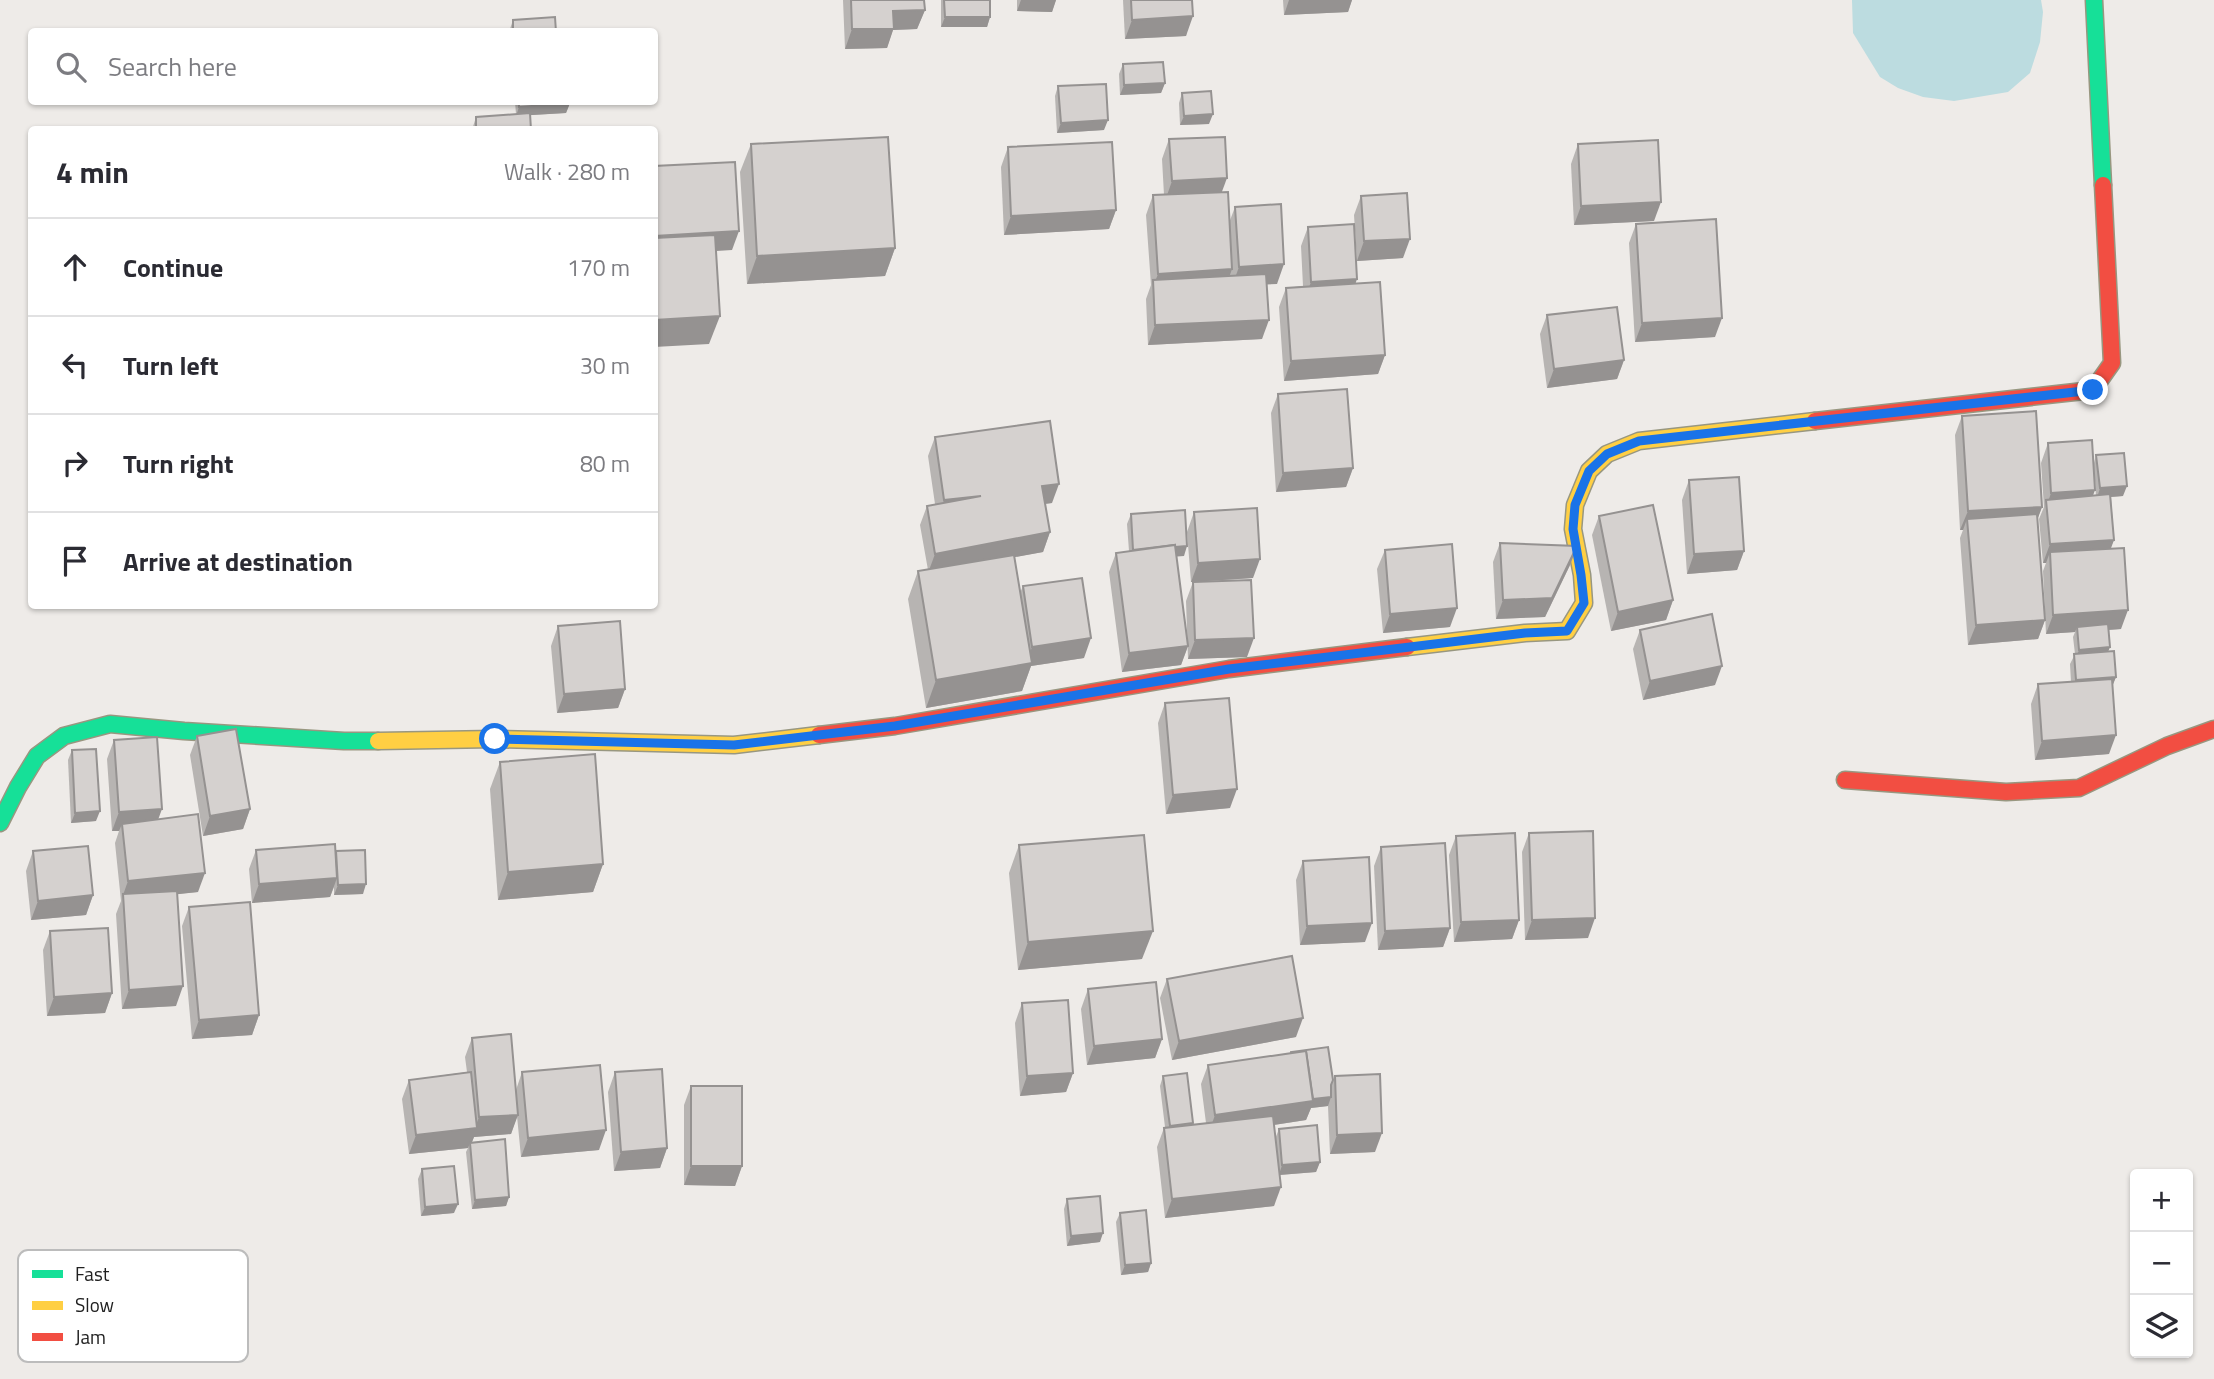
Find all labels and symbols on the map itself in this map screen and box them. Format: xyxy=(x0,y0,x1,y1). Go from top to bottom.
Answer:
route end xyxy=(2077,374,2108,405)
route start xyxy=(479,723,510,754)
legend xyxy=(18,1250,248,1362)
text: Fast xyxy=(75,1259,110,1288)
text: Slow xyxy=(75,1290,114,1319)
text: Jam xyxy=(75,1322,106,1351)

